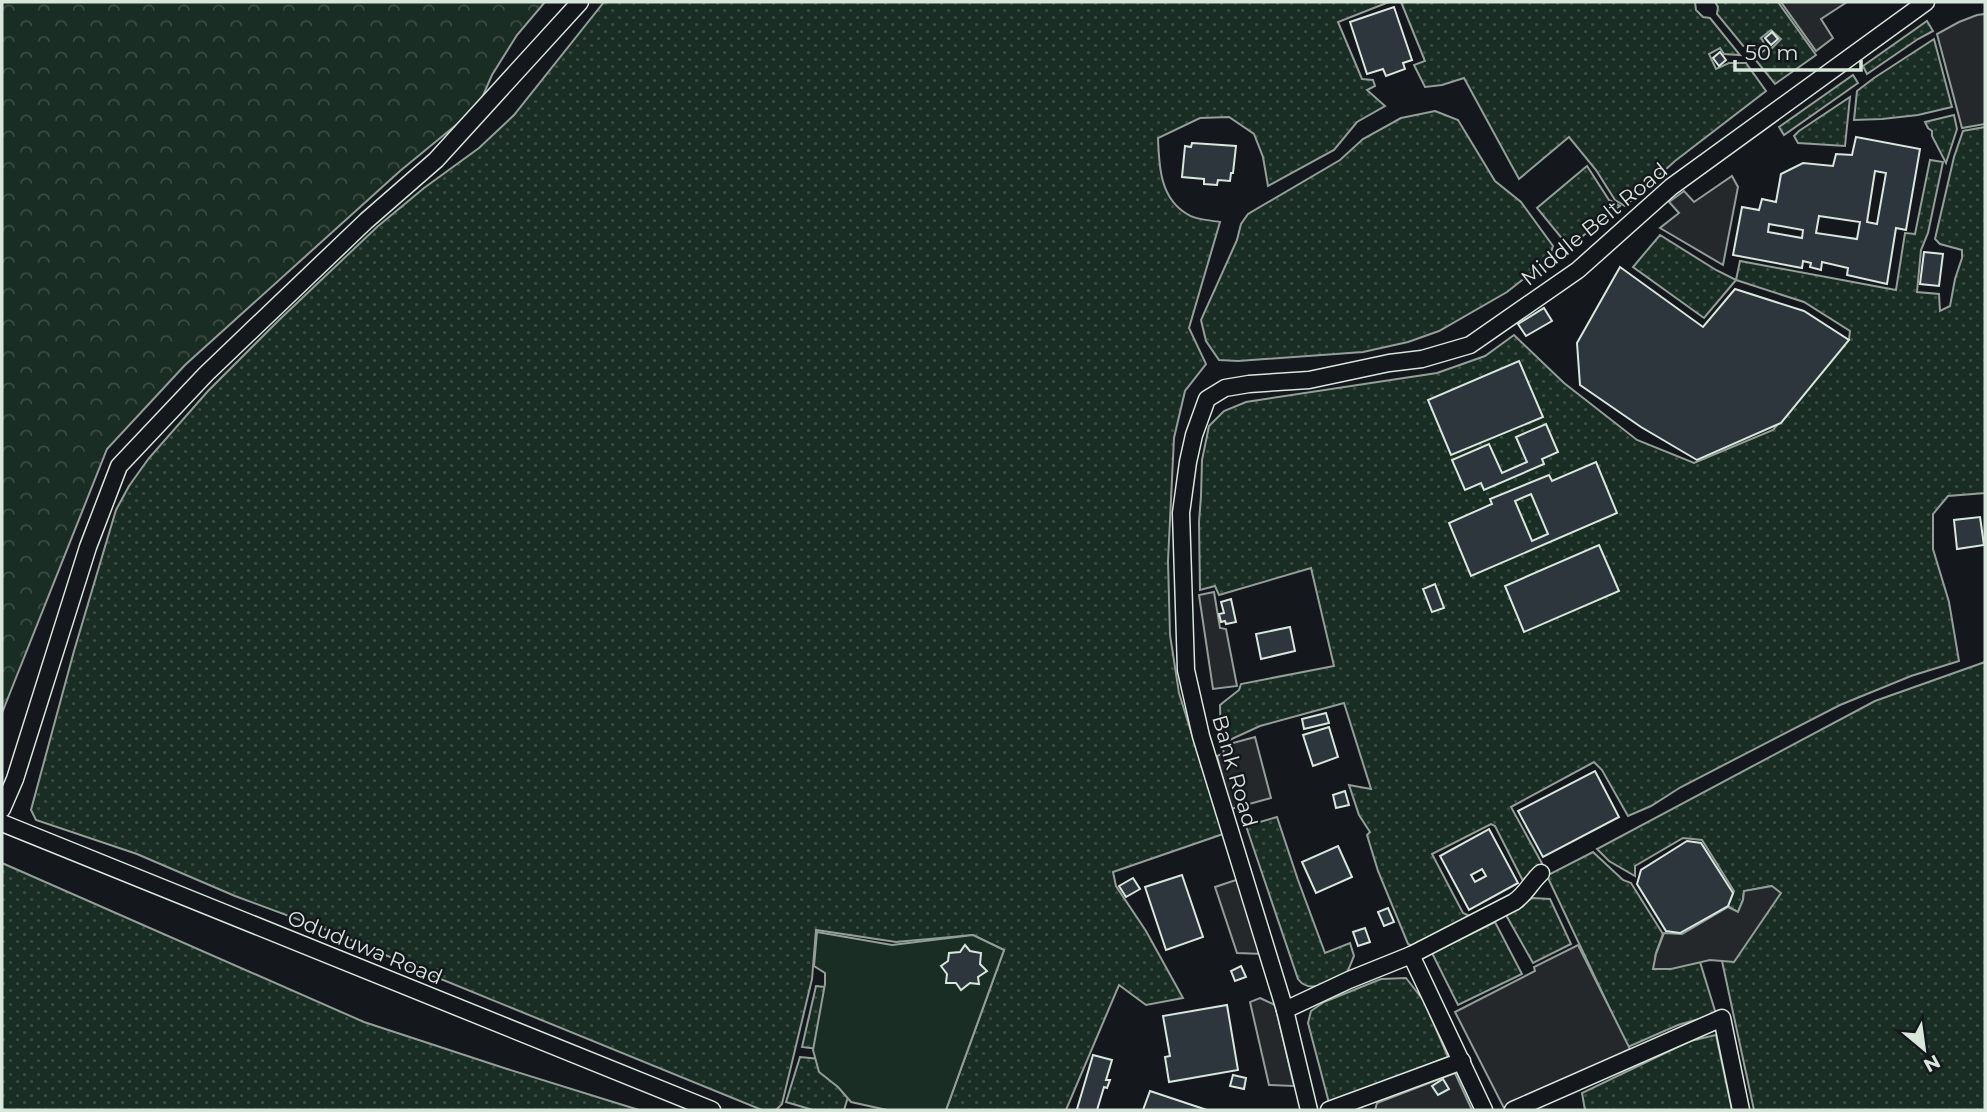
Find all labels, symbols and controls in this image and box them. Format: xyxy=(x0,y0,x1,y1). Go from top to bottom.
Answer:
scale bar xyxy=(1735,28,1861,72)
text: 50 m xyxy=(1745,40,1799,65)
street label: Middle Belt Road xyxy=(1516,157,1672,291)
street label: Bank Road xyxy=(1207,712,1263,830)
street label: Oduduwa Road xyxy=(284,904,446,990)
north arrow xyxy=(1889,1014,1959,1084)
text: N xyxy=(1920,1050,1944,1077)

